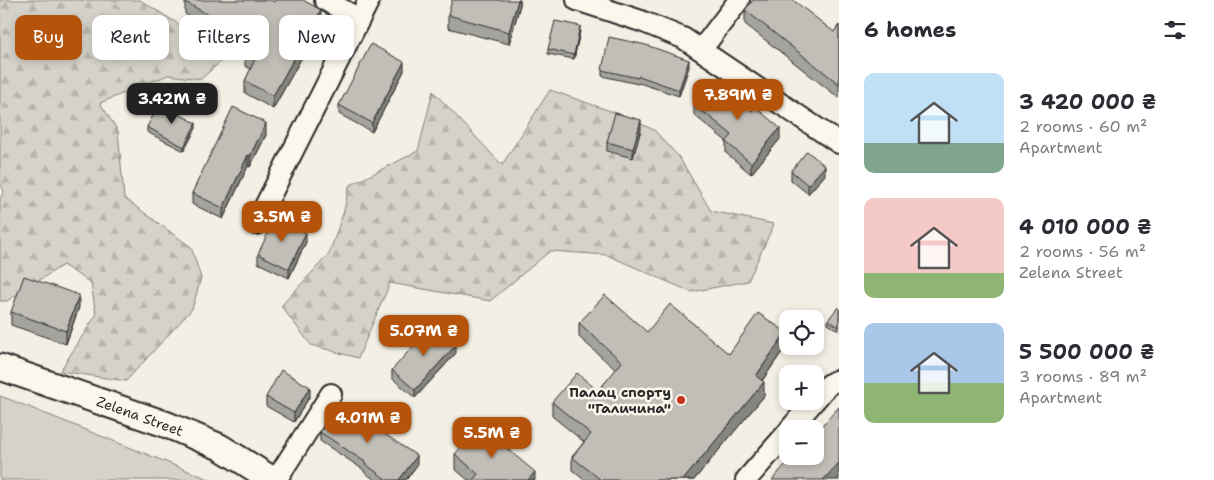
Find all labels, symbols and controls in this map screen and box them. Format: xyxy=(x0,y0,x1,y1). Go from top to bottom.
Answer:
chip: Buy xyxy=(15,15,82,60)
chip: Rent xyxy=(92,15,169,60)
chip: Filters xyxy=(179,15,269,60)
chip: New xyxy=(279,15,354,60)
text: 6 homes xyxy=(864,16,956,44)
icon: filters xyxy=(1161,16,1189,44)
pin: 7.89M ₴ xyxy=(692,78,784,121)
pin: 3.42M ₴ xyxy=(126,82,218,125)
text: 7.89M ₴ xyxy=(703,84,773,105)
text: 3.42M ₴ xyxy=(138,88,206,109)
text: 3 420 000 ₴ xyxy=(1019,88,1156,116)
icon: home xyxy=(904,93,964,153)
text: 2 rooms · 60 m² xyxy=(1019,116,1147,137)
text: Apartment xyxy=(1019,137,1102,158)
pin: 3.5M ₴ xyxy=(241,200,323,243)
text: 3.5M ₴ xyxy=(253,206,311,227)
text: 4 010 000 ₴ xyxy=(1019,213,1152,241)
icon: home xyxy=(904,218,964,278)
text: 2 rooms · 56 m² xyxy=(1019,241,1146,262)
text: Zelena Street xyxy=(1019,262,1123,283)
map controls xyxy=(779,310,824,465)
button: locate xyxy=(779,310,824,355)
pin: 5.07M ₴ xyxy=(378,314,470,357)
text: 5.07M ₴ xyxy=(390,320,458,341)
text: 5 500 000 ₴ xyxy=(1019,338,1155,366)
icon: home xyxy=(904,343,964,403)
button: + xyxy=(779,365,824,410)
text: 3 rooms · 89 m² xyxy=(1019,366,1147,387)
place label: Палац спорту "Галичина" xyxy=(569,383,671,417)
text: Apartment xyxy=(1019,387,1102,408)
street label: Zelena Street xyxy=(94,392,186,440)
marker: Палац спорту "Галичина" xyxy=(675,394,687,406)
pin: 4.01M ₴ xyxy=(322,402,414,444)
text: 4.01M ₴ xyxy=(335,407,401,428)
pin: 5.5M ₴ xyxy=(451,416,533,459)
button: − xyxy=(779,420,824,465)
text: 5.5M ₴ xyxy=(464,422,520,443)

